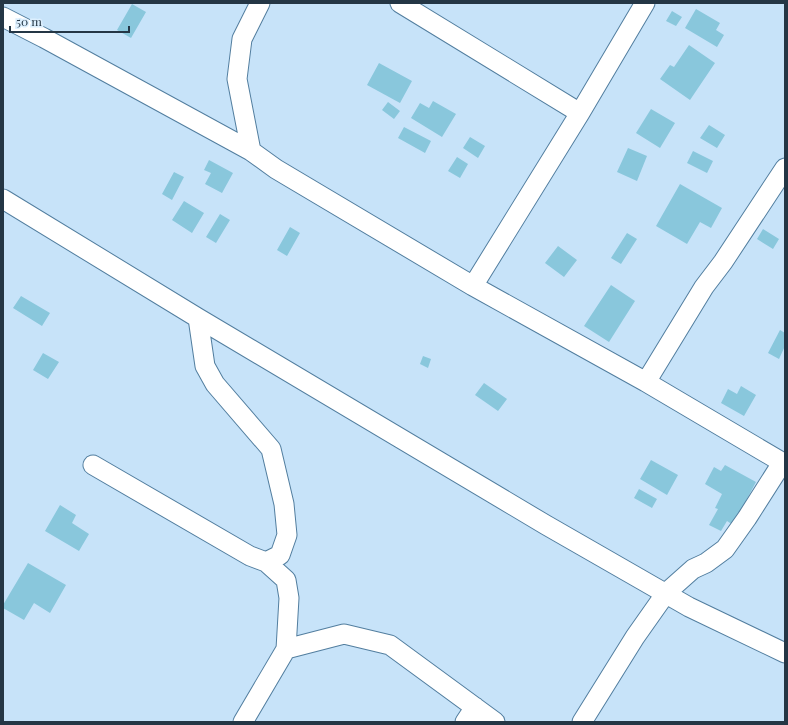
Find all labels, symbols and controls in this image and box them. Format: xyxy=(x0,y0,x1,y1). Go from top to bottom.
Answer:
scale bar xyxy=(10,8,129,34)
text: 50 m xyxy=(16,13,42,29)

